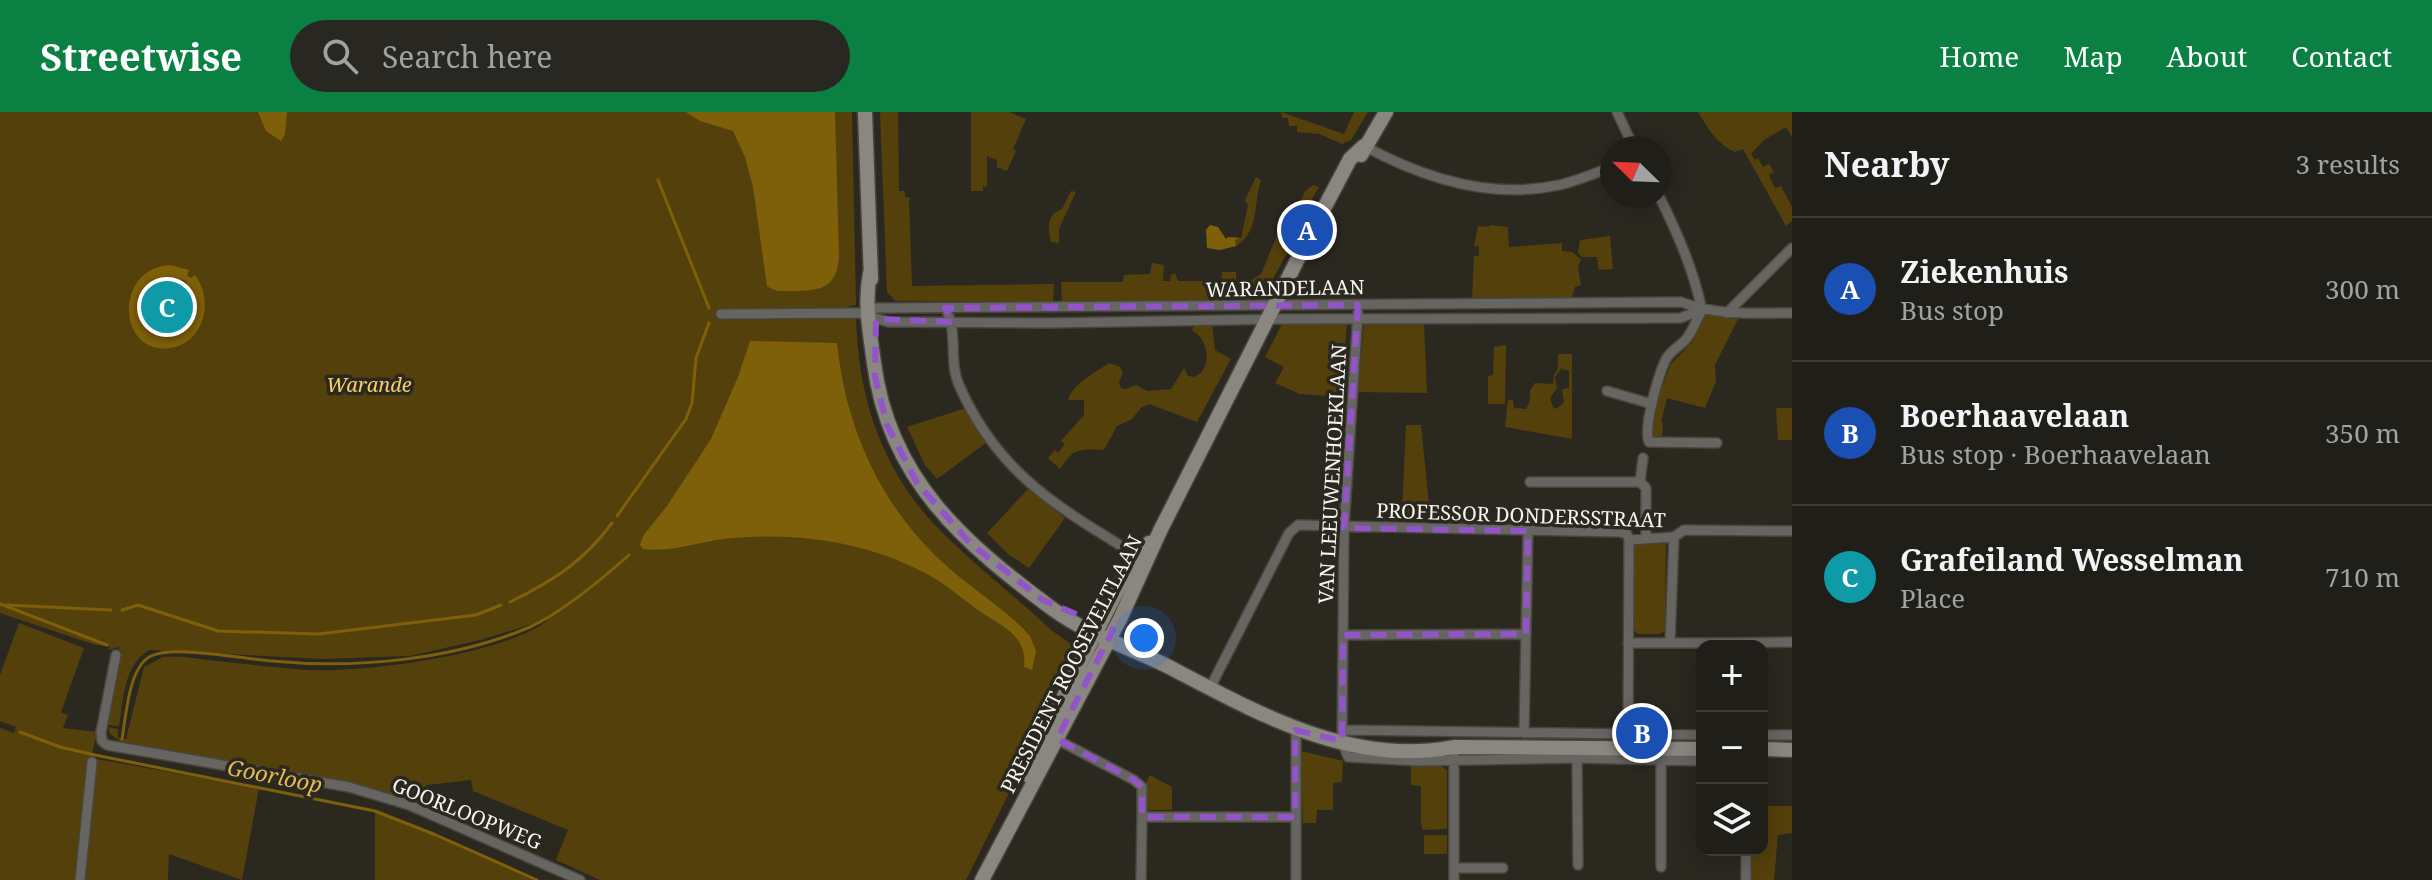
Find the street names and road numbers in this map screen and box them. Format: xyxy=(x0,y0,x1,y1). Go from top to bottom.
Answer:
street label: WARANDELAAN xyxy=(1205,273,1365,303)
street label: VAN LEEUWENHOEKLAAN xyxy=(1312,344,1352,604)
street label: PROFESSOR DONDERSSTRAAT xyxy=(1376,496,1666,534)
street label: PRESIDENT ROOSEVELTLAAN xyxy=(994,530,1148,798)
street label: GOORLOOPWEG xyxy=(388,771,546,855)

